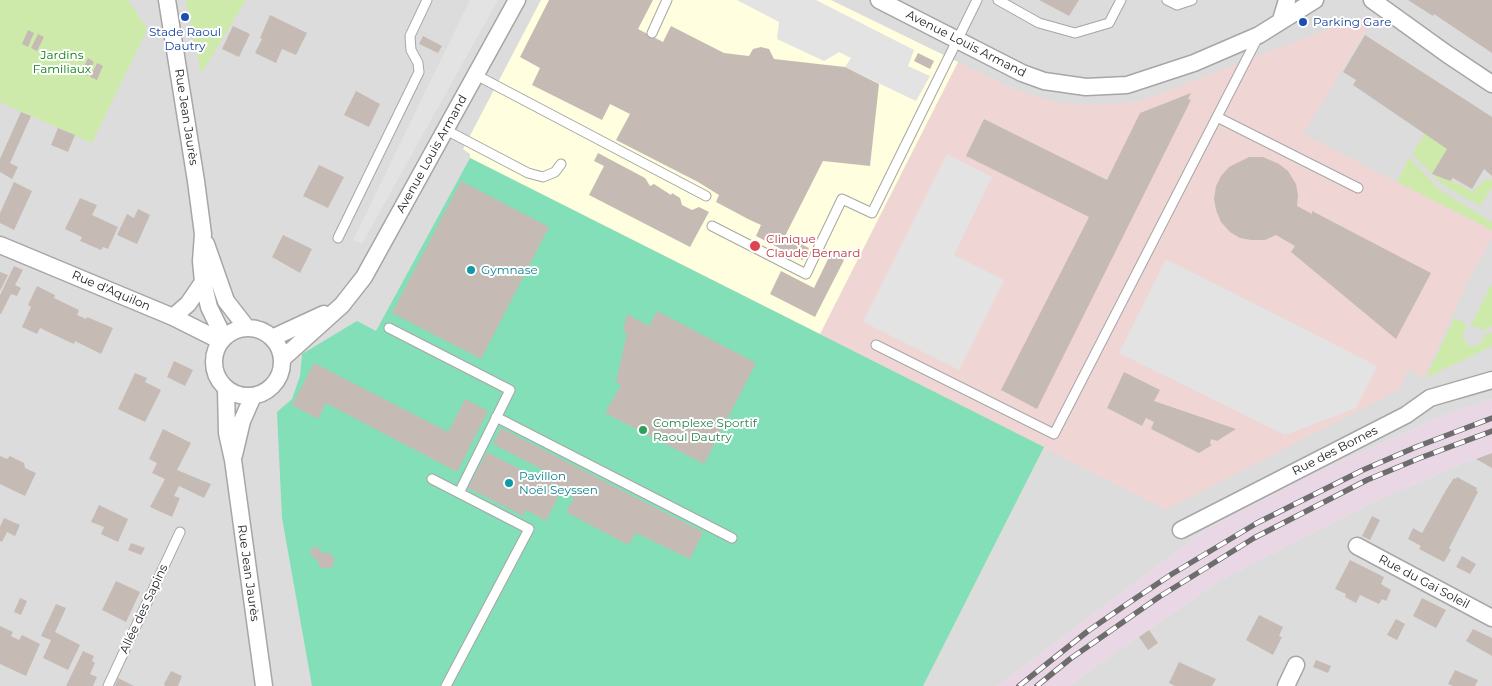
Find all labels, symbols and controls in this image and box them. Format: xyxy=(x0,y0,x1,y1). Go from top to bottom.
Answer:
street label: Avenue Louis Armand xyxy=(904,7,1028,81)
marker: Stade Raoul Dautry xyxy=(179,11,191,23)
place label: Parking Gare xyxy=(1313,15,1391,29)
marker: Parking Gare xyxy=(1297,16,1309,28)
place label: Stade Raoul Dautry xyxy=(149,25,221,53)
park label: Jardins Familiaux xyxy=(33,48,91,76)
street label: Rue Jean Jaurès xyxy=(171,68,201,166)
street label: Avenue Louis Armand xyxy=(394,93,470,215)
place label: Clinique Claude Bernard xyxy=(766,232,860,260)
marker: Clinique Claude Bernard xyxy=(748,239,762,253)
place label: Gymnase xyxy=(481,263,538,277)
marker: Gymnase xyxy=(465,264,477,276)
street label: Rue d'Aquilon xyxy=(70,268,152,314)
place label: Complexe Sportif Raoul Dautry xyxy=(653,416,757,444)
street label: Rue des Bornes xyxy=(1290,423,1380,479)
marker: Complexe Sportif Raoul Dautry xyxy=(637,424,649,436)
place label: Pavillon Noël Seyssen xyxy=(519,469,598,497)
marker: Pavillon Noël Seyssen xyxy=(503,477,515,489)
street label: Rue Jean Jaurès xyxy=(234,524,262,622)
street label: Rue du Gai Soleil xyxy=(1376,552,1472,612)
street label: Allée des Sapins xyxy=(117,562,171,656)

